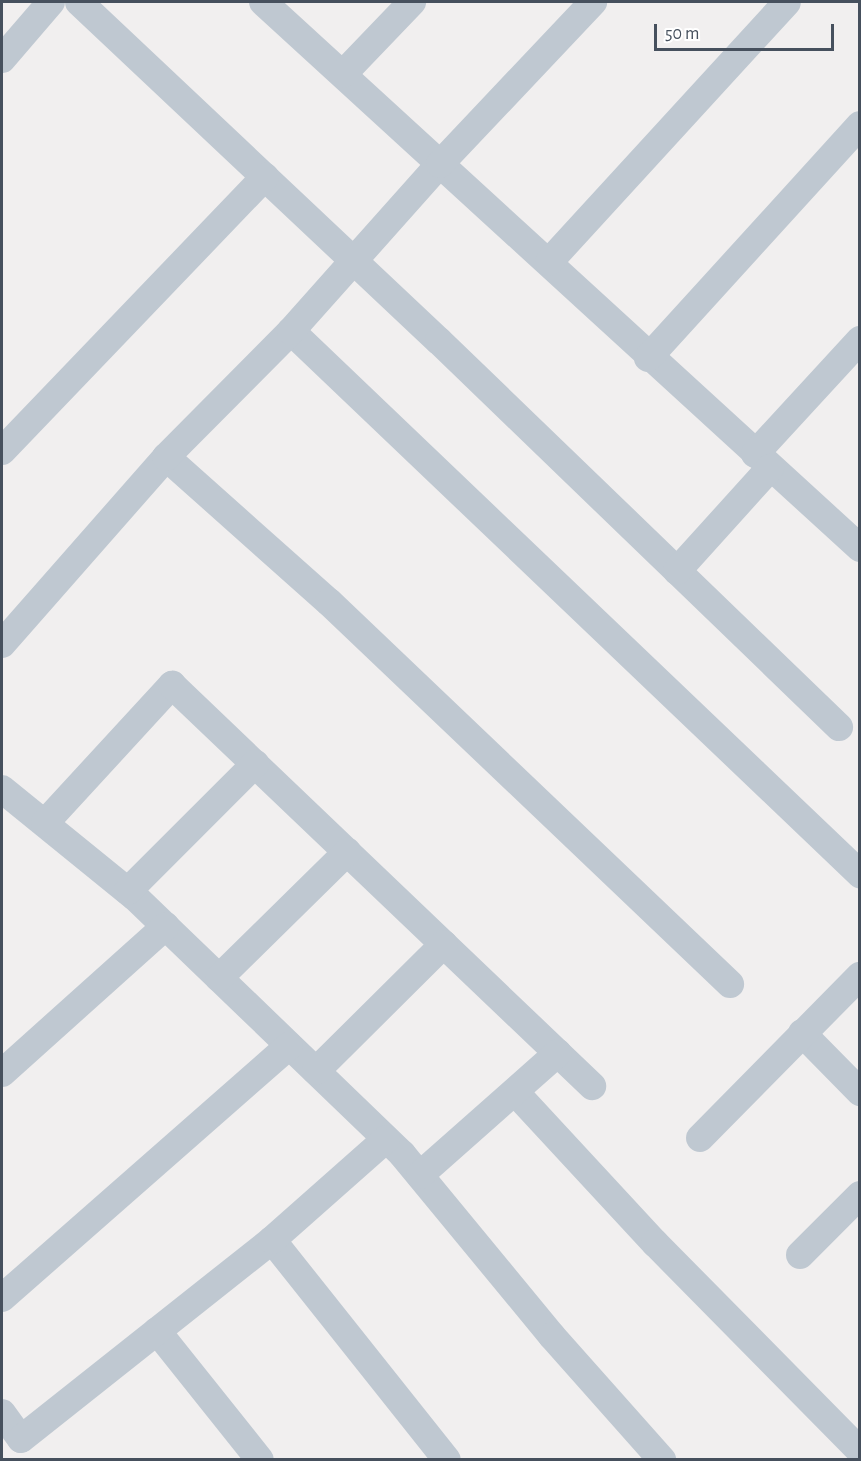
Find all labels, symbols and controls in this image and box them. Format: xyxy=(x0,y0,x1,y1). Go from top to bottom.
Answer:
scale bar xyxy=(657,12,837,50)
text: 50 m xyxy=(665,25,699,43)

